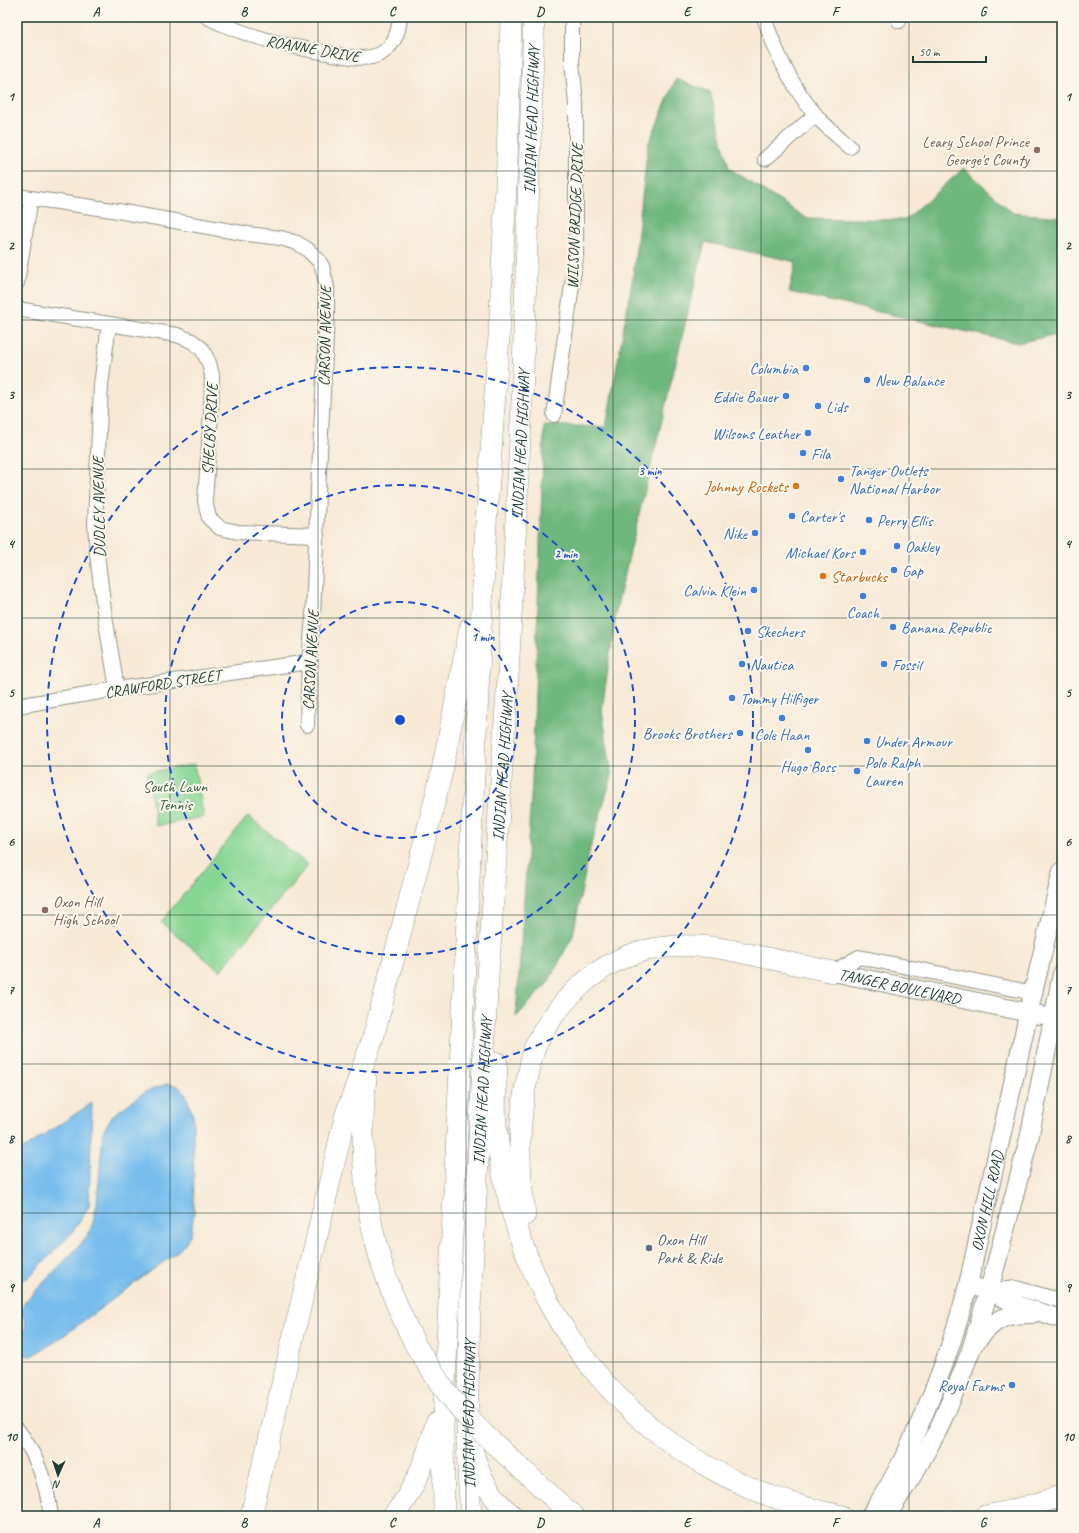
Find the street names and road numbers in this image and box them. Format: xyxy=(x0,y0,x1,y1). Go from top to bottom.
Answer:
street label: ROANNE DRIVE xyxy=(264,31,363,67)
street label: INDIAN HEAD HIGHWAY xyxy=(519,42,544,194)
street label: WILSON BRIDGE DRIVE xyxy=(562,141,588,289)
street label: CARSON AVENUE xyxy=(314,284,336,386)
street label: INDIAN HEAD HIGHWAY xyxy=(507,366,534,518)
street label: SHELBY DRIVE xyxy=(198,381,222,475)
street label: DUDLEY AVENUE xyxy=(88,454,110,558)
street label: CARSON AVENUE xyxy=(298,607,324,711)
street label: CRAWFORD STREET xyxy=(104,664,226,703)
street label: INDIAN HEAD HIGHWAY xyxy=(488,689,518,842)
street label: TANGER BOULEVARD xyxy=(837,964,964,1010)
street label: INDIAN HEAD HIGHWAY xyxy=(469,1013,497,1165)
street label: OXON HILL ROAD xyxy=(967,1148,1009,1253)
street label: INDIAN HEAD HIGHWAY xyxy=(458,1337,480,1489)

